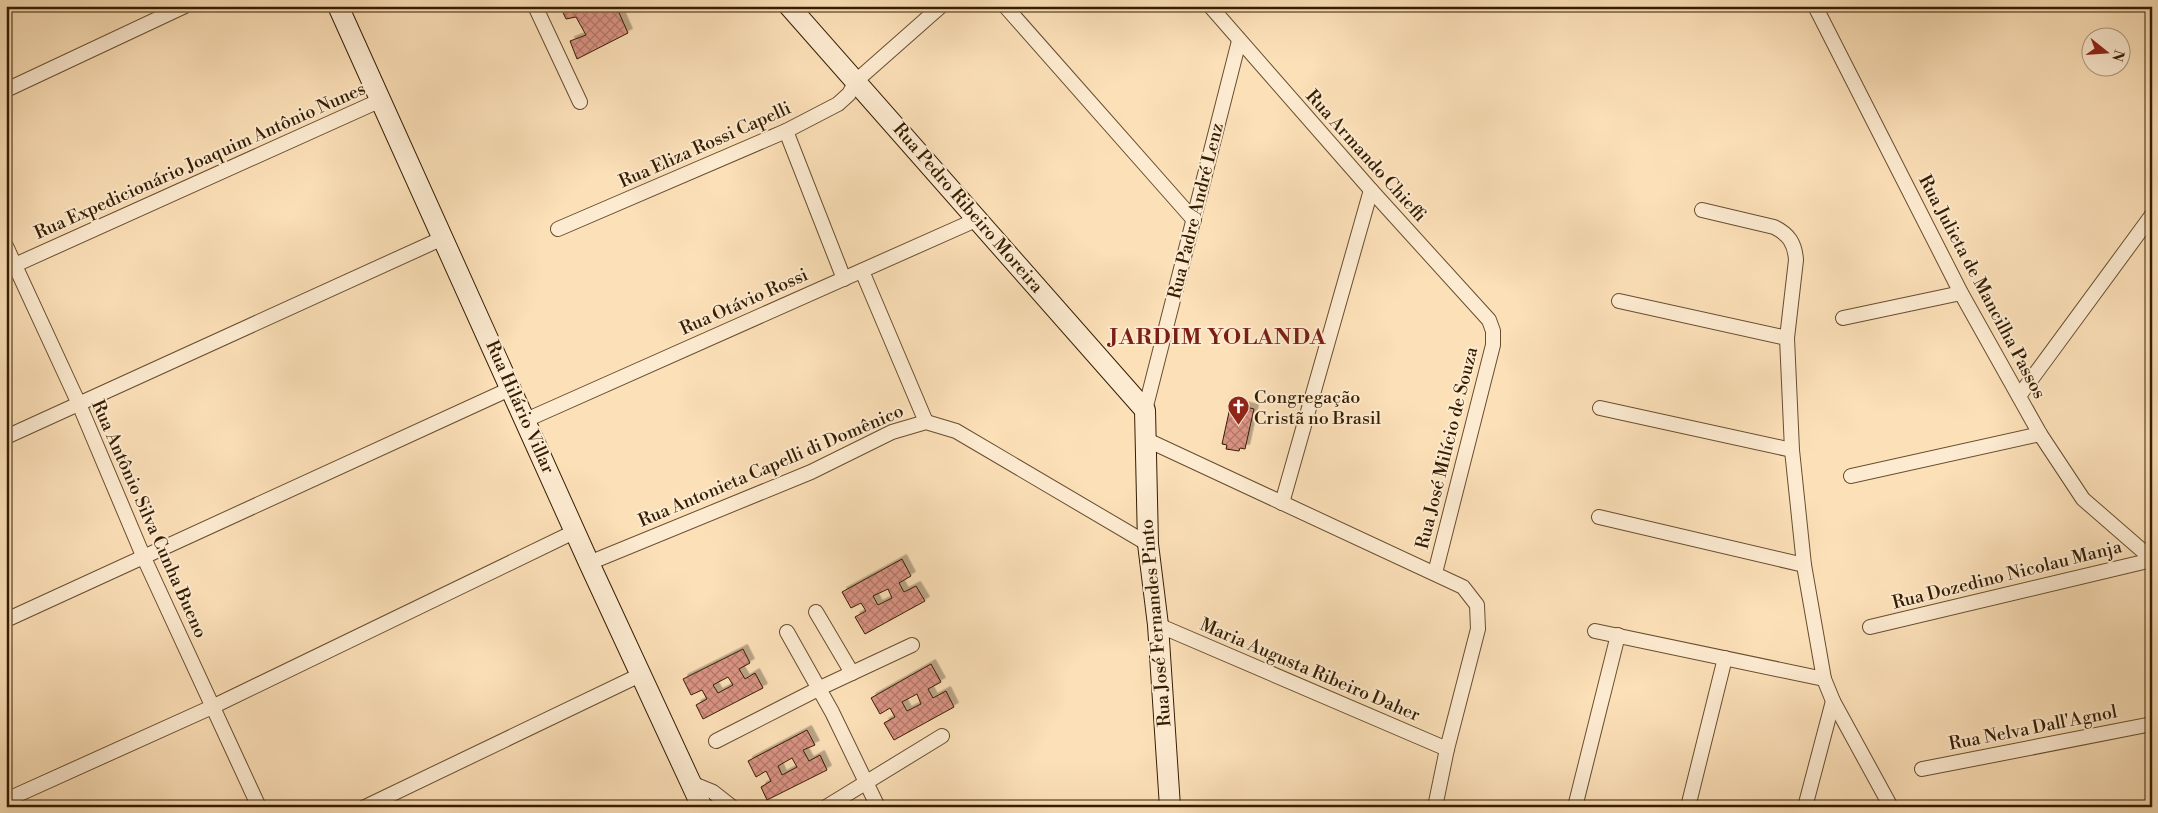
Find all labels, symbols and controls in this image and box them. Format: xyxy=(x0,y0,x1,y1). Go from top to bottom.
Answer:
north arrow xyxy=(2080,28,2130,78)
text: N xyxy=(2107,48,2128,63)
street label: Rua Expedicionário Joaquim Antônio Nunes xyxy=(31,77,369,245)
street label: Rua Armando Chieffi xyxy=(1301,85,1431,227)
street label: Rua Eliza Rossi Capelli xyxy=(615,97,795,193)
street label: Rua Pedro Ribeiro Moreira xyxy=(888,118,1049,298)
street label: Rua Padre André Lenz xyxy=(1163,121,1229,301)
street label: Rua Julieta de Mancilha Passos xyxy=(1913,171,2051,403)
street label: Rua Otávio Rossi xyxy=(676,263,812,341)
district label: JARDIM YOLANDA xyxy=(1107,324,1327,351)
street label: Rua Hilário Villar xyxy=(480,337,560,477)
street label: Rua José Milício de Souza xyxy=(1411,344,1483,551)
place label: Congregação Cristã no Brasil xyxy=(1254,386,1382,430)
church icon: Congregação Cristã no Brasil xyxy=(1226,395,1250,426)
street label: Rua Antônio Silva Cunha Bueno xyxy=(86,396,212,642)
street label: Rua Antonieta Capelli di Domênico xyxy=(635,400,907,532)
street label: Rua José Fernandes Pinto xyxy=(1135,518,1177,728)
street label: Rua Dozedino Nicolau Manja xyxy=(1890,535,2125,615)
street label: Maria Augusta Ribeiro Daher xyxy=(1196,613,1424,727)
street label: Rua Nelva Dall'Agnol xyxy=(1947,700,2120,756)

